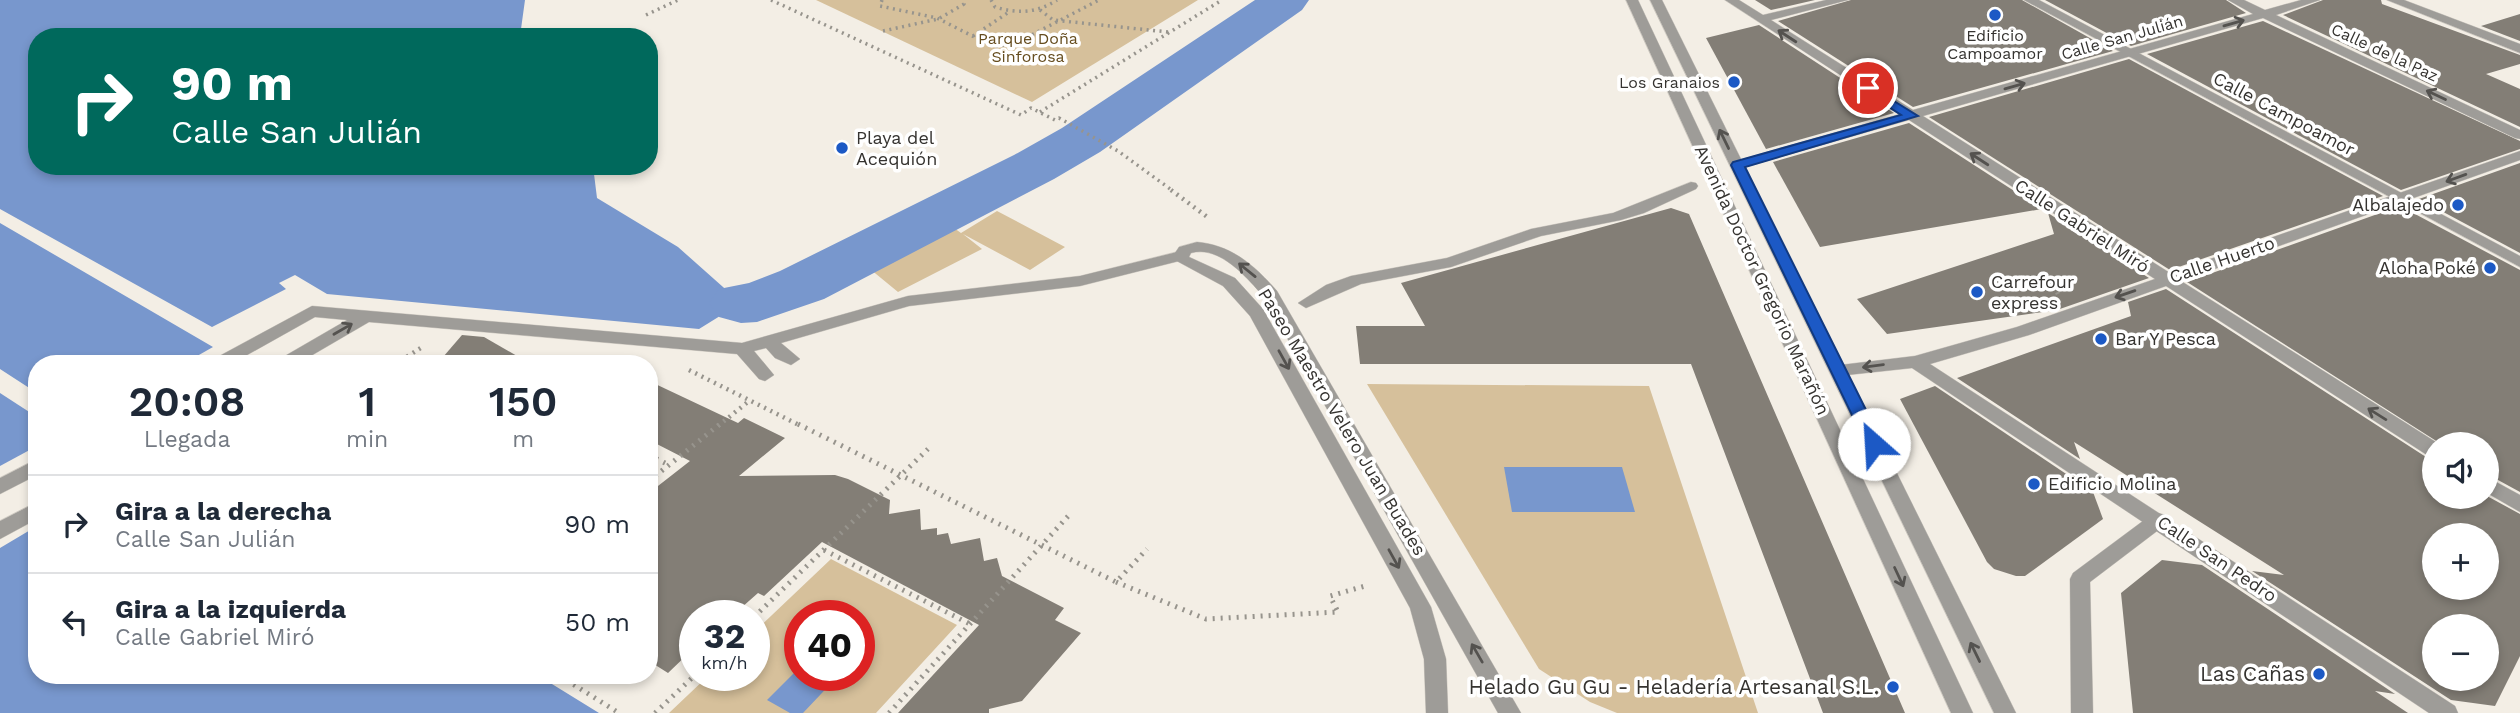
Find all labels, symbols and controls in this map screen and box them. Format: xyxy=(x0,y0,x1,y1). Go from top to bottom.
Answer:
marker: Edificio Campoamor xyxy=(1987,7,2003,23)
street label: Calle San Julián xyxy=(2059,11,2185,64)
one-way arrow xyxy=(2222,16,2244,29)
street label: Calle de la Paz xyxy=(2328,19,2441,85)
place label: Edificio Campoamor xyxy=(1947,26,2043,63)
park label: Parque Doña Sinforosa xyxy=(978,29,1078,66)
one-way arrow xyxy=(1778,29,1797,44)
text: 90 m xyxy=(171,54,293,112)
icon: right xyxy=(56,56,147,147)
pin xyxy=(1838,58,1898,118)
street label: Calle Campoamor xyxy=(2210,67,2359,160)
icon: arrive xyxy=(1849,69,1887,107)
place label: Los Granaios xyxy=(1619,73,1720,92)
marker: Los Granaios xyxy=(1726,74,1742,90)
one-way arrow xyxy=(2004,79,2026,92)
one-way arrow xyxy=(2426,88,2447,102)
text: Calle San Julián xyxy=(171,113,422,151)
place label: Playa del Acequión xyxy=(856,127,937,169)
one-way arrow xyxy=(1717,129,1731,150)
marker: Playa del Acequión xyxy=(834,140,850,156)
street label: Avenida Doctor Gregorio Marañón xyxy=(1691,142,1834,418)
one-way arrow xyxy=(1969,152,1989,166)
one-way arrow xyxy=(2445,173,2467,185)
street label: Calle Gabriel Miró xyxy=(2011,174,2153,277)
place label: Albalajedo xyxy=(2352,194,2444,215)
marker: Albalajedo xyxy=(2450,197,2466,213)
street label: Calle Huerto xyxy=(2167,232,2277,287)
place label: Aloha Poké xyxy=(2379,257,2476,278)
marker: Aloha Poké xyxy=(2482,260,2498,276)
one-way arrow xyxy=(1238,263,1256,278)
place label: Carrefour express xyxy=(1991,271,2074,313)
street label: Paseo Maestro Velero Juan Buades xyxy=(1254,284,1431,559)
marker: Carrefour express xyxy=(1969,284,1985,300)
one-way arrow xyxy=(2115,289,2137,301)
one-way arrow xyxy=(333,322,353,336)
place label: Bar Y Pesca xyxy=(2115,328,2216,349)
marker: Bar Y Pesca xyxy=(2093,331,2109,347)
one-way arrow xyxy=(1278,349,1291,370)
one-way arrow xyxy=(1862,360,1884,373)
text: 20:08 xyxy=(129,377,246,426)
text: 1 xyxy=(358,377,376,426)
text: 150 xyxy=(489,377,557,426)
one-way arrow xyxy=(2367,406,2387,420)
position arrow xyxy=(1837,407,1911,481)
text: Llegada xyxy=(144,426,230,453)
text: min xyxy=(346,426,388,453)
text: m xyxy=(512,426,534,453)
map controls xyxy=(2422,432,2499,691)
button: sound xyxy=(2422,432,2499,509)
place label: Edificio Molina xyxy=(2048,473,2177,494)
marker: Edificio Molina xyxy=(2026,476,2042,492)
text: Gira a la derecha xyxy=(115,496,331,526)
icon: right xyxy=(56,505,94,543)
text: 90 m xyxy=(564,509,630,539)
street label: Calle San Pedro xyxy=(2154,511,2281,606)
button: + xyxy=(2422,523,2499,600)
text: Calle San Julián xyxy=(115,526,295,553)
one-way arrow xyxy=(1387,549,1401,569)
one-way arrow xyxy=(1893,566,1906,587)
text: Gira a la izquierda xyxy=(115,594,346,624)
speed limit sign: 40 xyxy=(784,600,875,691)
icon: left xyxy=(56,603,94,641)
text: 50 m xyxy=(565,607,630,637)
button: − xyxy=(2422,614,2499,691)
text: 32 xyxy=(704,615,745,657)
text: Calle Gabriel Miró xyxy=(115,624,315,651)
one-way arrow xyxy=(1968,642,1982,663)
one-way arrow xyxy=(1469,644,1483,664)
text: km/h xyxy=(701,652,748,673)
place label: Las Cañas xyxy=(2200,661,2305,686)
marker: Las Cañas xyxy=(2311,666,2327,682)
place label: Helado Gu Gu - Heladería Artesanal S.L. xyxy=(1468,674,1879,699)
marker: Helado Gu Gu - Heladería Artesanal S.L. xyxy=(1885,679,1901,695)

